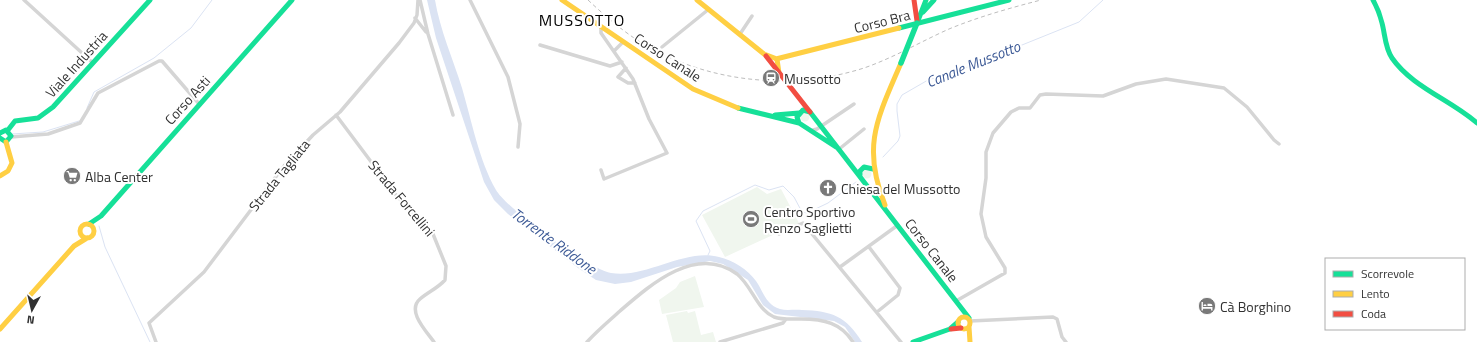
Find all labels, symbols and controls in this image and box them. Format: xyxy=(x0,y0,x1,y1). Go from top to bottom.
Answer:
street label: Corso Bra xyxy=(852,4,912,38)
district label: MUSSOTTO xyxy=(539,8,625,32)
street label: Viale Industria xyxy=(40,26,112,102)
street label: Corso Canale xyxy=(630,27,706,87)
water label: Canale Mussotto xyxy=(922,34,1024,93)
station icon: Mussotto xyxy=(761,68,781,88)
place label: Mussotto xyxy=(784,68,841,89)
street label: Corso Asti xyxy=(159,71,215,129)
street label: Strada Tagliata xyxy=(243,134,315,216)
street label: Strada Forcellini xyxy=(364,155,440,241)
supermarket icon: Alba Center xyxy=(62,166,82,186)
place label: Alba Center xyxy=(85,166,153,187)
church icon: Chiesa del Mussotto xyxy=(818,178,838,198)
place label: Chiesa del Mussotto xyxy=(841,178,960,199)
place label: Centro Sportivo Renzo Saglietti xyxy=(764,201,855,238)
water label: Torrente Riddone xyxy=(507,202,602,280)
sports icon: Centro Sportivo Renzo Saglietti xyxy=(741,209,761,229)
street label: Corso Canale xyxy=(900,214,964,286)
legend xyxy=(1325,258,1465,330)
text: Scorrevole xyxy=(1361,264,1414,283)
text: Lento xyxy=(1361,284,1390,303)
north arrow xyxy=(12,290,52,330)
hotel icon: Cà Borghino xyxy=(1197,296,1217,316)
place label: Cà Borghino xyxy=(1220,296,1291,317)
text: Coda xyxy=(1361,304,1386,323)
text: N xyxy=(26,311,35,328)

